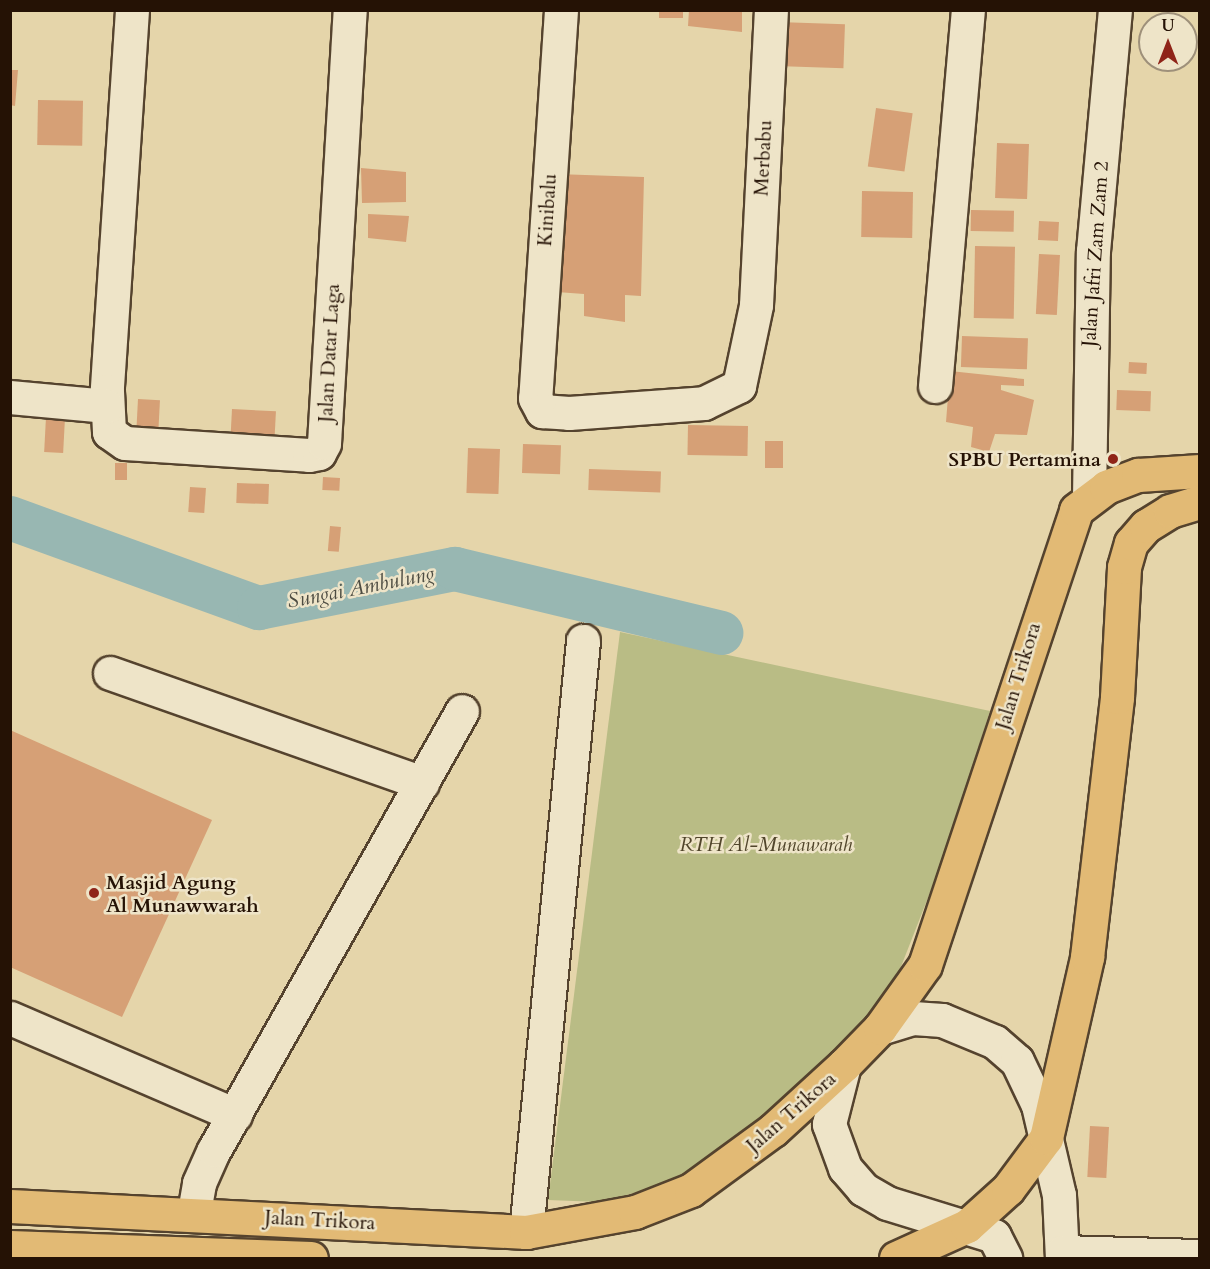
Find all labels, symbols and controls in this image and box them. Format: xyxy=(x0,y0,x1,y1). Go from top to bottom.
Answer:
north arrow xyxy=(1138,12,1198,72)
text: U xyxy=(1161,15,1175,37)
street label: Merbabu xyxy=(749,119,777,197)
street label: Jalan Jafri Zam Zam 2 xyxy=(1077,160,1113,348)
street label: Kinibalu xyxy=(532,173,562,247)
street label: Jalan Datar Laga xyxy=(313,283,345,423)
place label: SPBU Pertamina xyxy=(949,447,1101,471)
marker: SPBU Pertamina xyxy=(1106,452,1120,466)
water label: Sungai Ambulung xyxy=(285,561,437,615)
street label: Jalan Trikora xyxy=(990,619,1046,733)
park label: RTH Al-Munawarah xyxy=(680,832,852,856)
place label: Masjid Agung Al Munawwarah xyxy=(106,870,259,917)
marker: Masjid Agung Al Munawwarah xyxy=(87,886,101,900)
street label: Jalan Trikora xyxy=(741,1067,841,1157)
street label: Jalan Trikora xyxy=(264,1205,376,1235)

